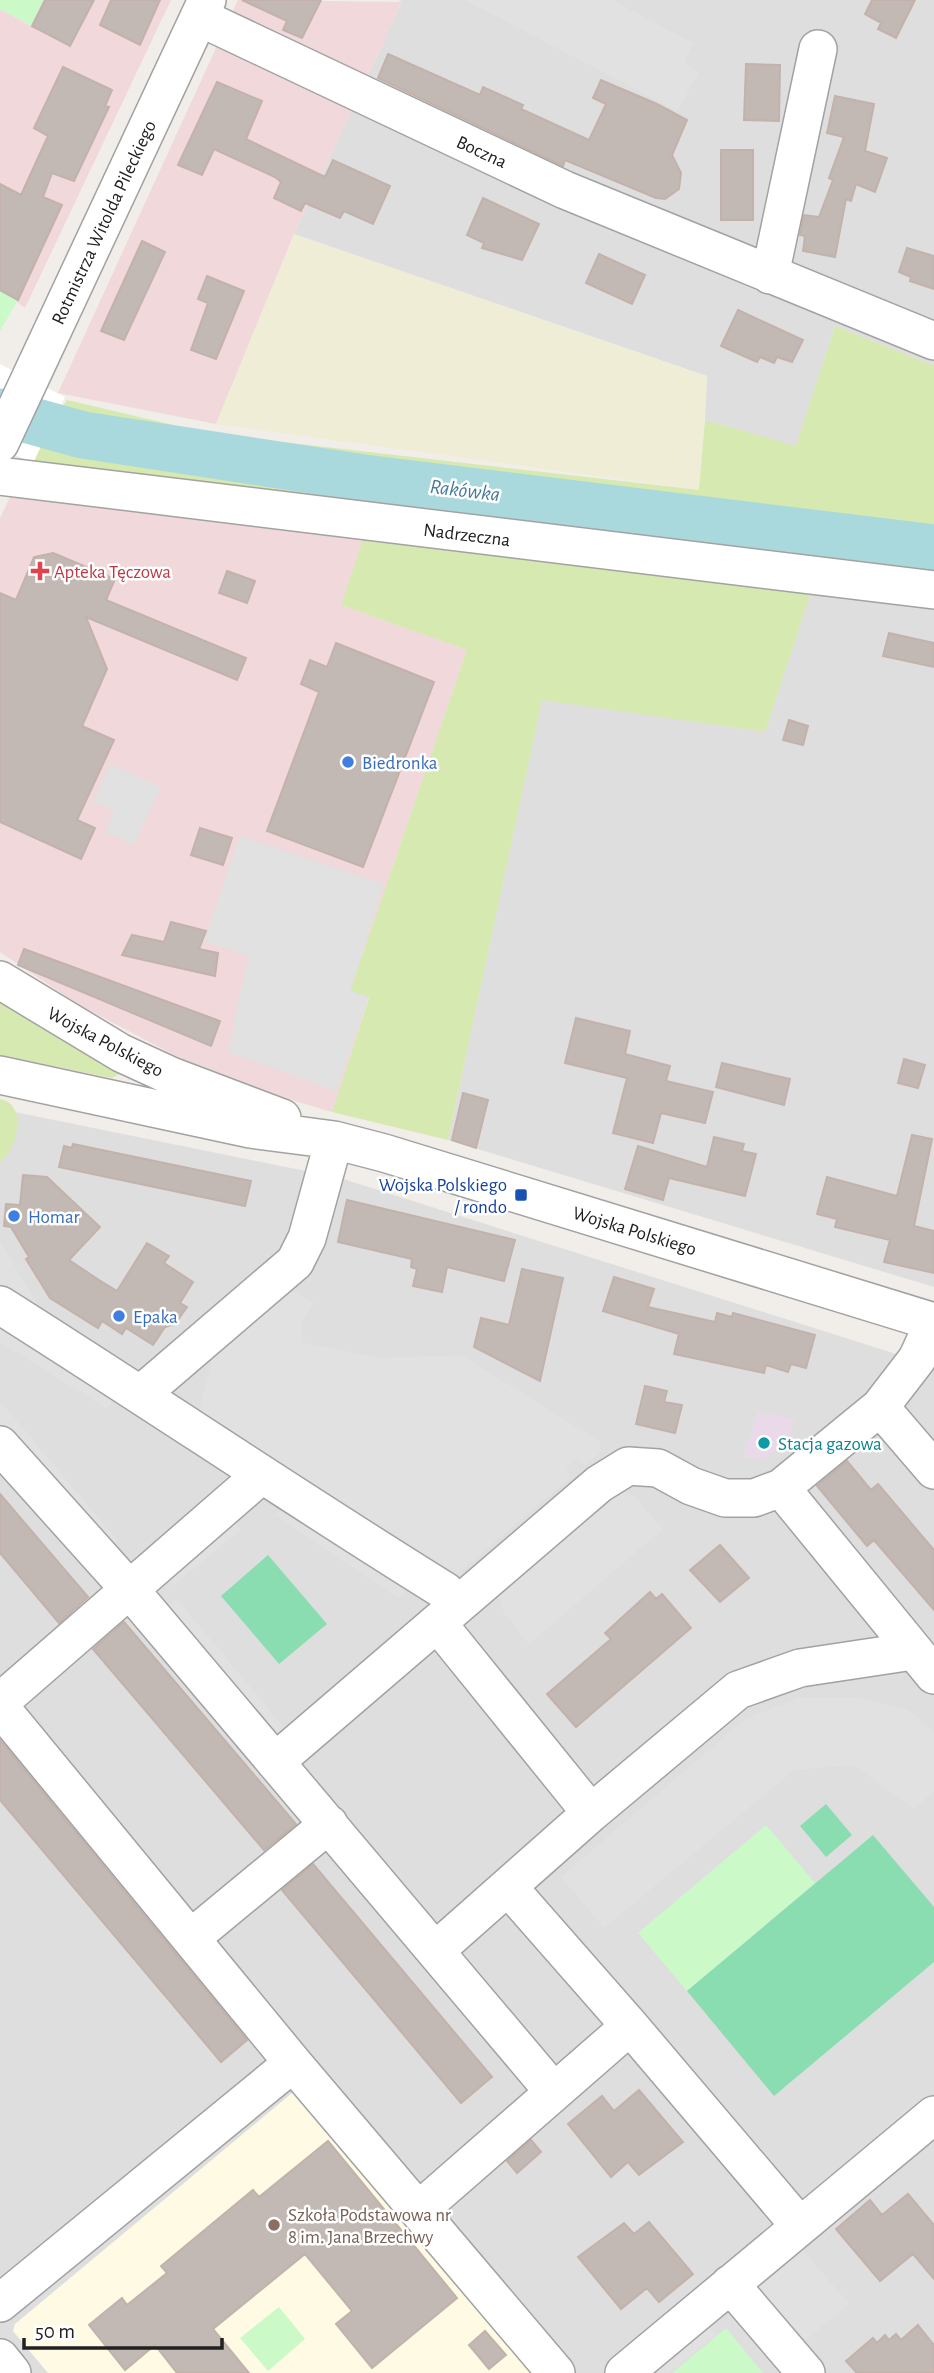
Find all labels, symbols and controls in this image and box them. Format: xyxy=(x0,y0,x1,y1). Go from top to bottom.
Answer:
street label: Rotmistrza Witolda Pileckiego xyxy=(49,118,160,328)
street label: Boczna xyxy=(453,133,510,172)
water label: Rakówka xyxy=(429,476,501,505)
street label: Nadrzeczna xyxy=(422,521,512,550)
marker: Apteka Tęczowa xyxy=(32,563,48,579)
place label: Apteka Tęczowa xyxy=(54,563,171,582)
marker: Biedronka xyxy=(340,754,356,770)
place label: Biedronka xyxy=(362,754,438,773)
street label: Wojska Polskiego xyxy=(44,1004,166,1081)
place label: Wojska Polskiego / rondo xyxy=(379,1176,507,1217)
marker: Wojska Polskiego / rondo xyxy=(513,1187,529,1203)
street label: Wojska Polskiego xyxy=(570,1204,699,1259)
marker: Homar xyxy=(6,1208,22,1224)
place label: Homar xyxy=(28,1208,80,1227)
marker: Epaka xyxy=(111,1308,127,1324)
place label: Epaka xyxy=(133,1308,178,1327)
marker: Stacja gazowa xyxy=(756,1435,772,1451)
place label: Stacja gazowa xyxy=(778,1435,882,1454)
place label: Szkoła Podstawowa nr 8 im. Jana Brzechwy xyxy=(288,2206,451,2247)
marker: Szkoła Podstawowa nr 8 im. Jana Brzechwy xyxy=(266,2217,282,2233)
scale bar xyxy=(24,2306,222,2350)
text: 50 m xyxy=(35,2321,75,2342)

